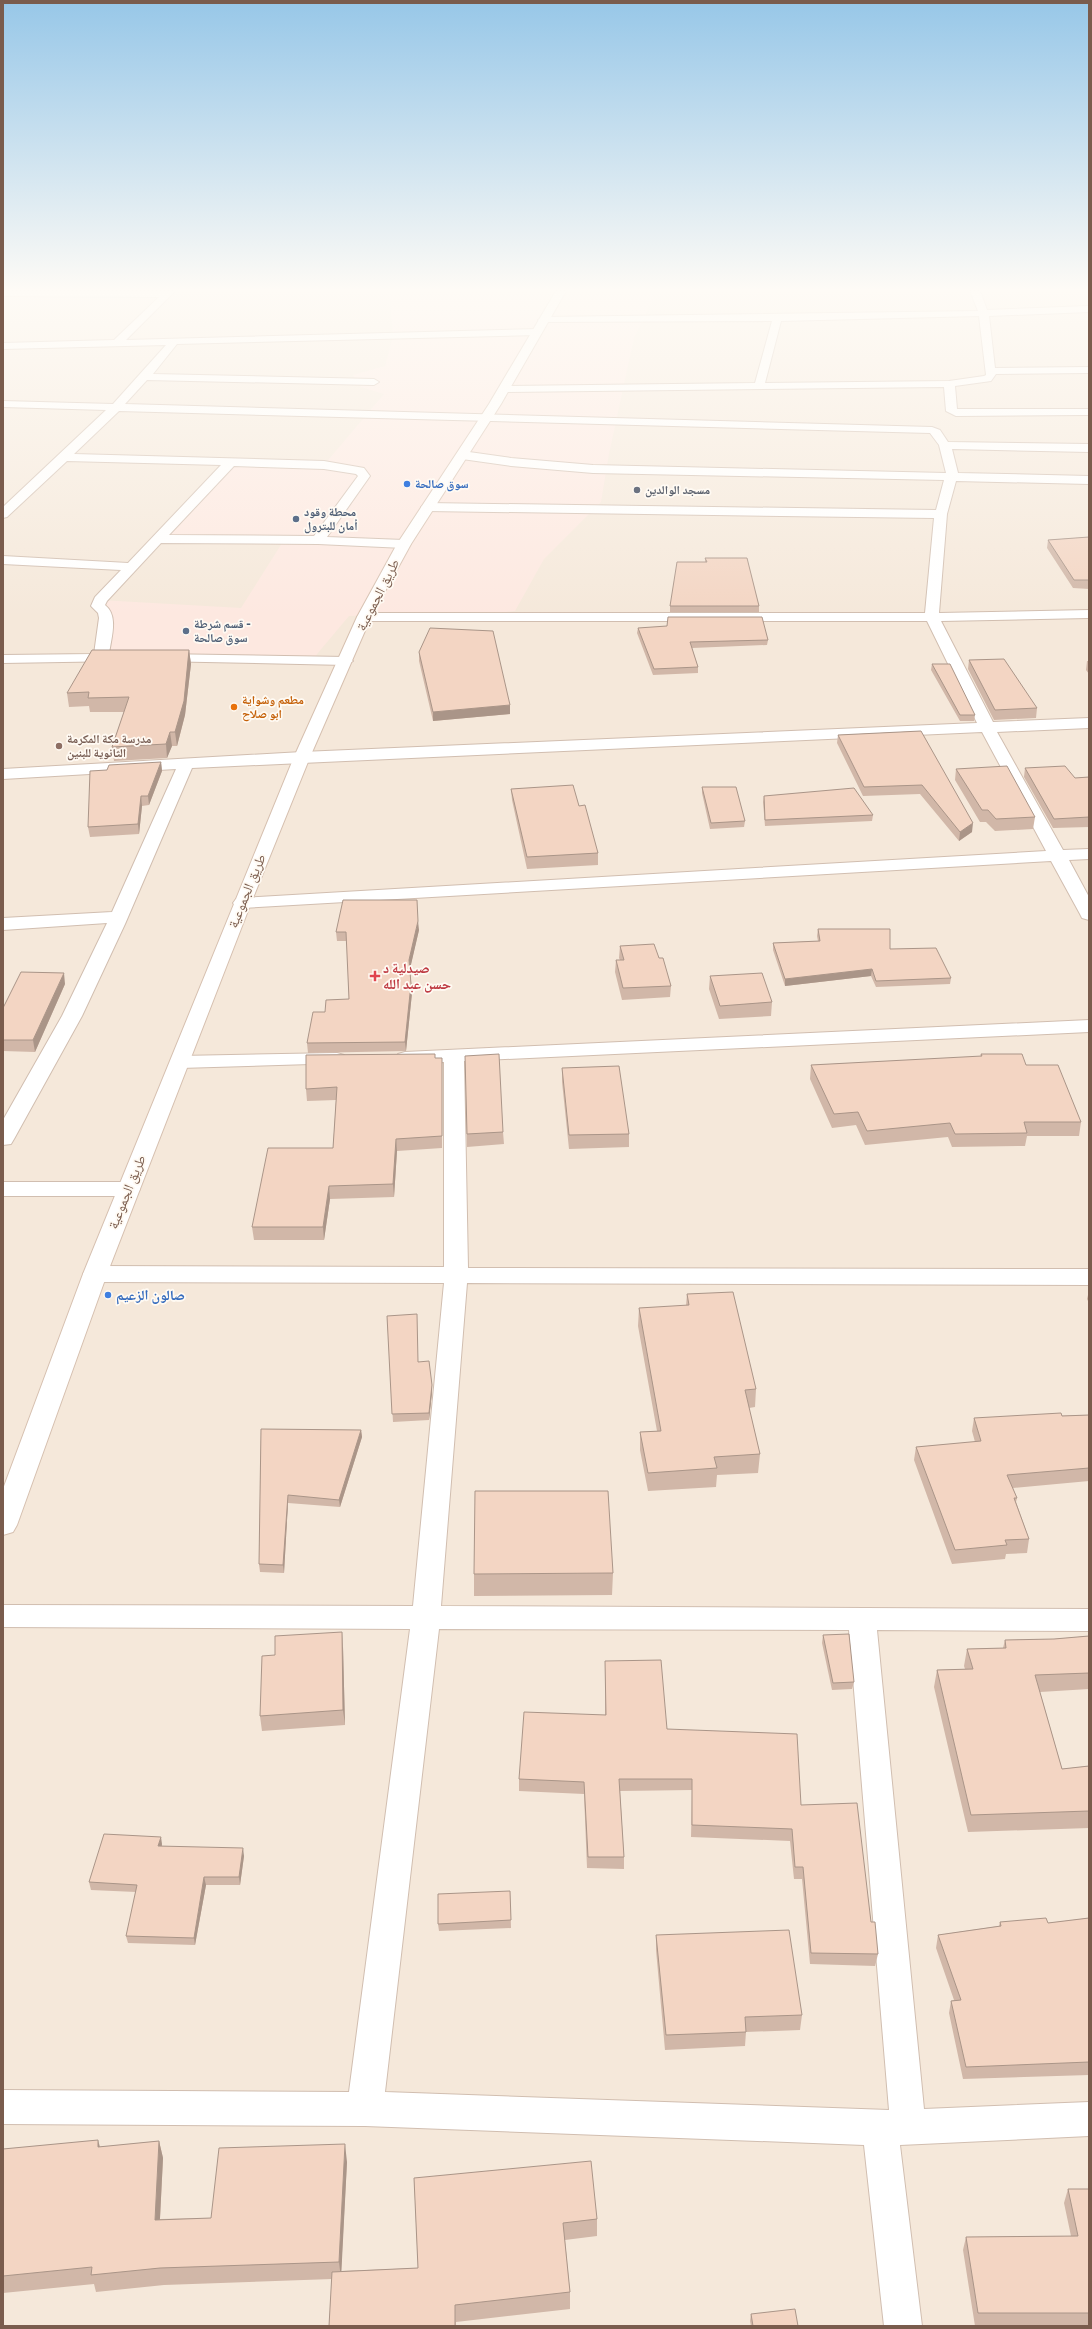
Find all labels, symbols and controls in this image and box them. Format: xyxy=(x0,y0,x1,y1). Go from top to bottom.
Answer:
place label: سوق صالحة xyxy=(415,477,469,492)
marker: سوق صالحة xyxy=(402,479,412,489)
place label: مسجد الوالدين xyxy=(645,483,711,498)
marker: مسجد الوالدين xyxy=(632,485,642,495)
place label: محطة وقود أمان للبترول xyxy=(304,505,358,534)
marker: محطة وقود أمان للبترول xyxy=(291,514,301,524)
street label: طريق الجموعية xyxy=(353,556,404,634)
place label: قسم شرطة - سوق صالحة xyxy=(194,617,251,646)
marker: قسم شرطة - سوق صالحة xyxy=(181,626,191,636)
place label: مطعم وشواية ابو صلاح xyxy=(242,693,304,722)
marker: مطعم وشواية ابو صلاح xyxy=(229,702,239,712)
place label: مدرسة مكة المكرمة الثانوية للبنين xyxy=(67,732,152,761)
marker: مدرسة مكة المكرمة الثانوية للبنين xyxy=(54,741,64,751)
street label: طريق الجموعية xyxy=(224,851,270,931)
place label: صيدلية د حسن عبد الله xyxy=(383,960,451,993)
marker: صيدلية د حسن عبد الله xyxy=(370,971,380,981)
street label: طريق الجموعية xyxy=(104,1152,150,1232)
place label: صالون الزعيم xyxy=(116,1287,185,1305)
marker: صالون الزعيم xyxy=(103,1290,113,1300)

